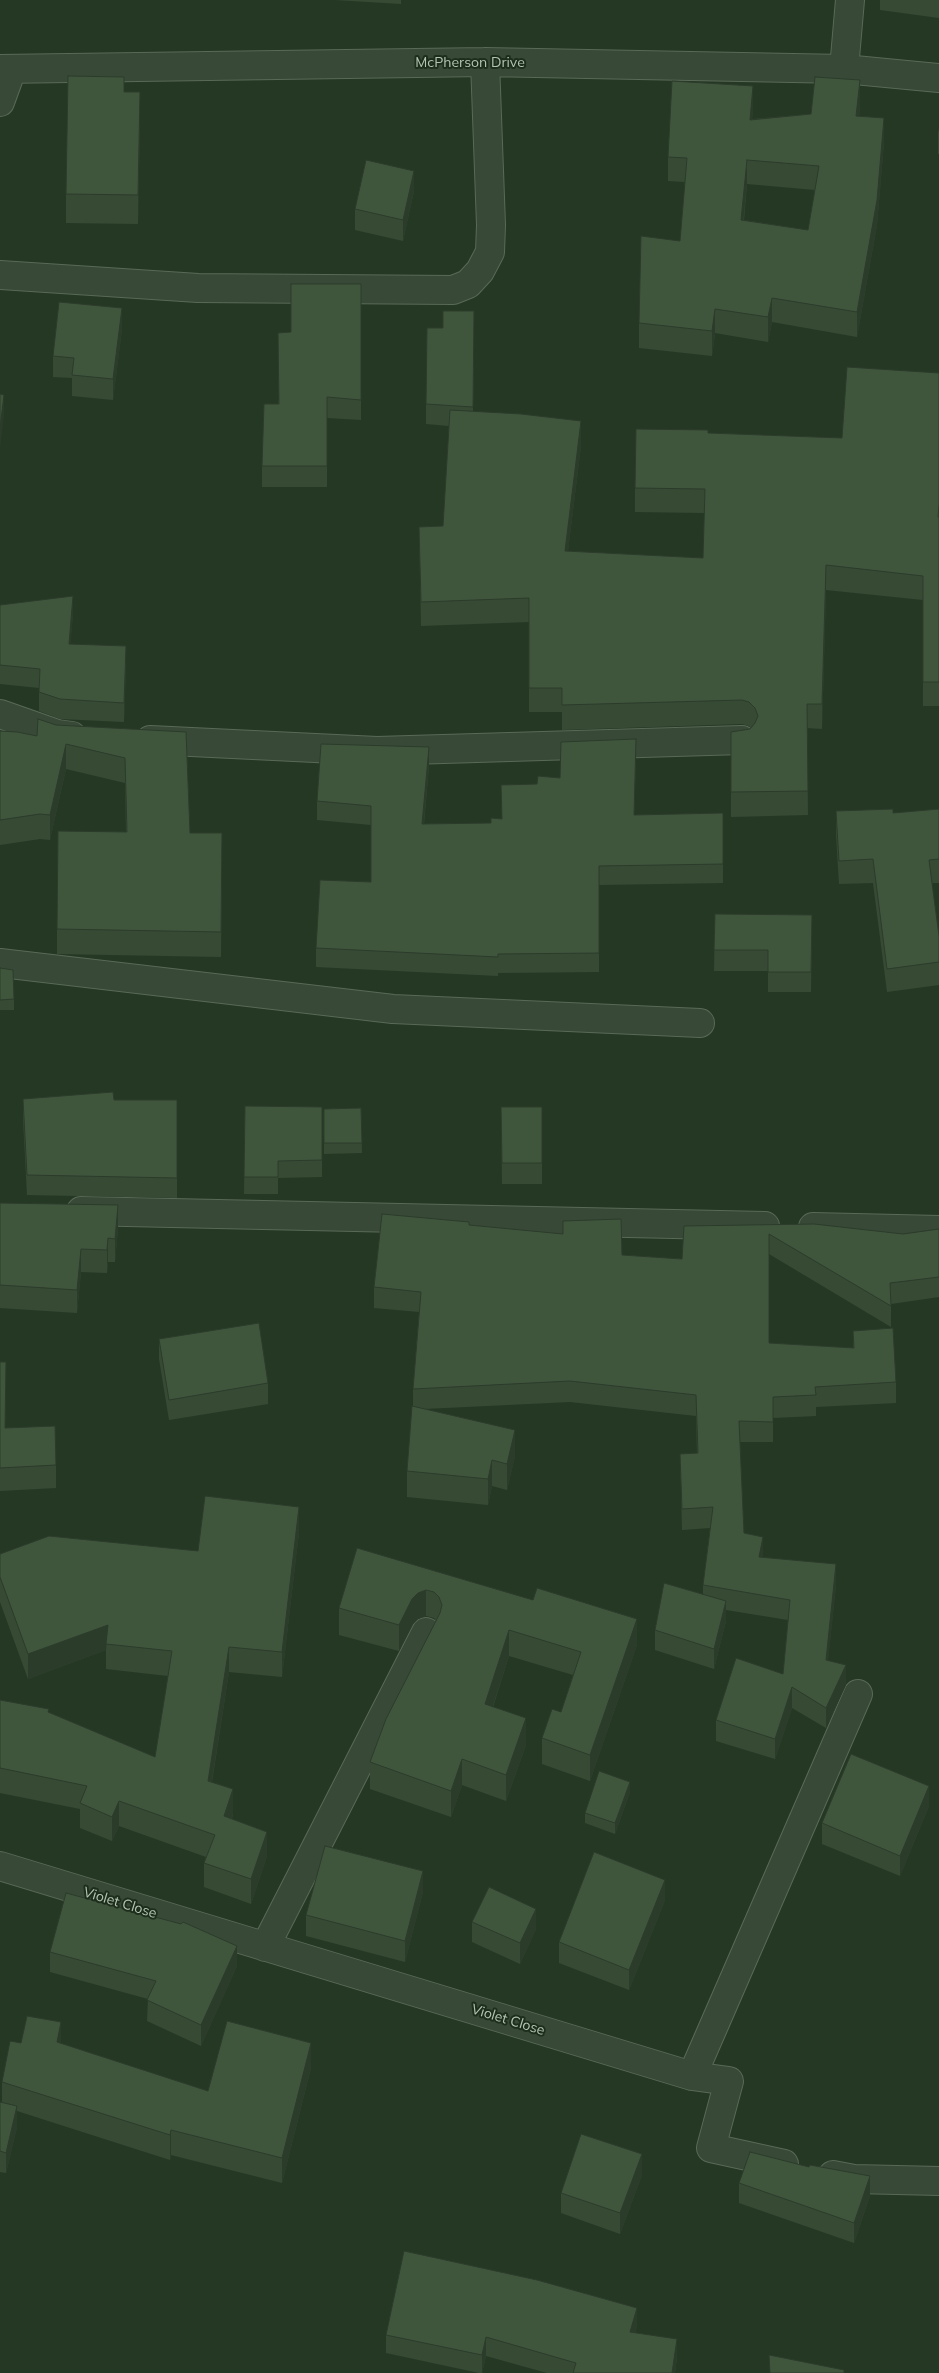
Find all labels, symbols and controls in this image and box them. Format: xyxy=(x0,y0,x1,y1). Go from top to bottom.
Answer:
street label: McPherson Drive xyxy=(415,55,525,71)
street label: Violet Close xyxy=(81,1884,159,1922)
street label: Violet Close xyxy=(469,2001,547,2039)

